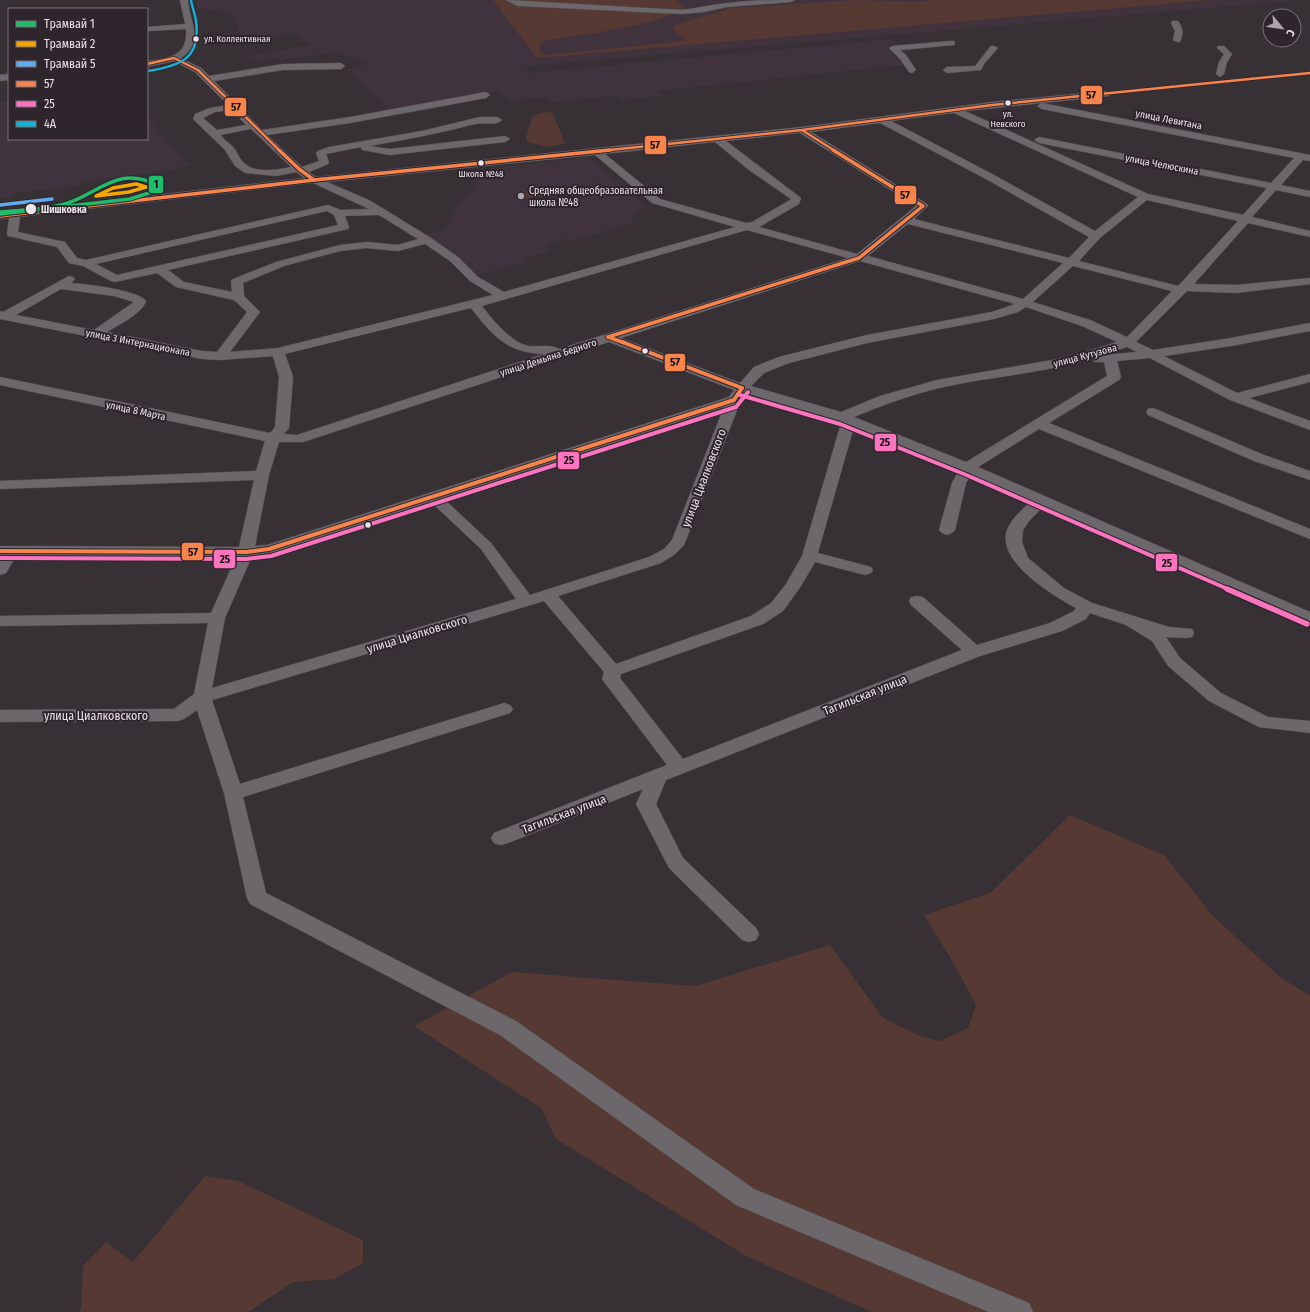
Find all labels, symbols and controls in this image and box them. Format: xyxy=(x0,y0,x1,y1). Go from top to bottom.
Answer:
legend xyxy=(8,8,148,140)
north arrow xyxy=(1262,8,1302,48)
text: Трамвай 1 xyxy=(44,17,95,31)
text: С xyxy=(1283,27,1297,38)
marker: ул. Коллективная xyxy=(191,34,201,44)
place label: ул. Коллективная xyxy=(204,34,271,44)
text: Трамвай 2 xyxy=(44,37,95,51)
text: Трамвай 5 xyxy=(44,57,96,71)
text: 57 xyxy=(44,77,54,91)
line badge: 57 xyxy=(1080,85,1103,105)
text: 57 xyxy=(1086,89,1096,102)
text: 25 xyxy=(44,97,55,111)
line badge: 57 xyxy=(224,97,247,117)
marker: ул. Невского xyxy=(1003,98,1013,108)
text: 57 xyxy=(231,101,241,114)
street label: улица Левитана xyxy=(1135,108,1203,132)
place label: ул. Невского xyxy=(990,109,1026,129)
text: 4А xyxy=(44,117,57,131)
line badge: 57 xyxy=(644,135,667,155)
text: 57 xyxy=(650,139,660,152)
street label: улица Челюскина xyxy=(1124,152,1200,178)
marker: Школа №48 xyxy=(476,158,486,168)
place label: Школа №48 xyxy=(458,169,504,179)
line badge: 1 xyxy=(148,175,164,194)
text: 1 xyxy=(154,178,158,191)
place label: Средняя общеобразовательная школа №48 xyxy=(529,185,663,209)
line badge: 57 xyxy=(894,185,917,205)
text: 57 xyxy=(900,189,910,202)
marker: Средняя общеобразовательная школа №48 xyxy=(516,191,526,201)
marker: Шишковка xyxy=(24,202,38,216)
place label: Шишковка xyxy=(41,204,87,216)
street label: улица 3 Интернационала xyxy=(85,327,191,359)
street label: улица Демьяна Бедного xyxy=(499,337,598,379)
street label: улица Кутузова xyxy=(1052,342,1118,370)
unlabelled marker xyxy=(640,346,650,356)
line badge: 57 xyxy=(664,353,686,372)
text: 57 xyxy=(670,356,680,369)
street label: улица 8 Марта xyxy=(105,399,167,423)
street label: улица Циалковского xyxy=(679,427,729,529)
line badge: 25 xyxy=(874,433,897,452)
text: 25 xyxy=(879,436,891,449)
line badge: 25 xyxy=(557,451,580,470)
text: 25 xyxy=(563,454,575,467)
unlabelled marker xyxy=(363,520,373,530)
line badge: 57 xyxy=(181,542,204,561)
text: 57 xyxy=(188,546,198,559)
line badge: 25 xyxy=(213,549,236,569)
text: 25 xyxy=(219,553,231,566)
line badge: 25 xyxy=(1155,553,1178,572)
text: 25 xyxy=(1161,557,1173,570)
street label: улица Циалковского xyxy=(365,612,469,656)
street label: Тагильская улица xyxy=(821,672,909,718)
street label: улица Циалковского xyxy=(44,709,148,723)
street label: Тагильская улица xyxy=(520,791,608,836)

